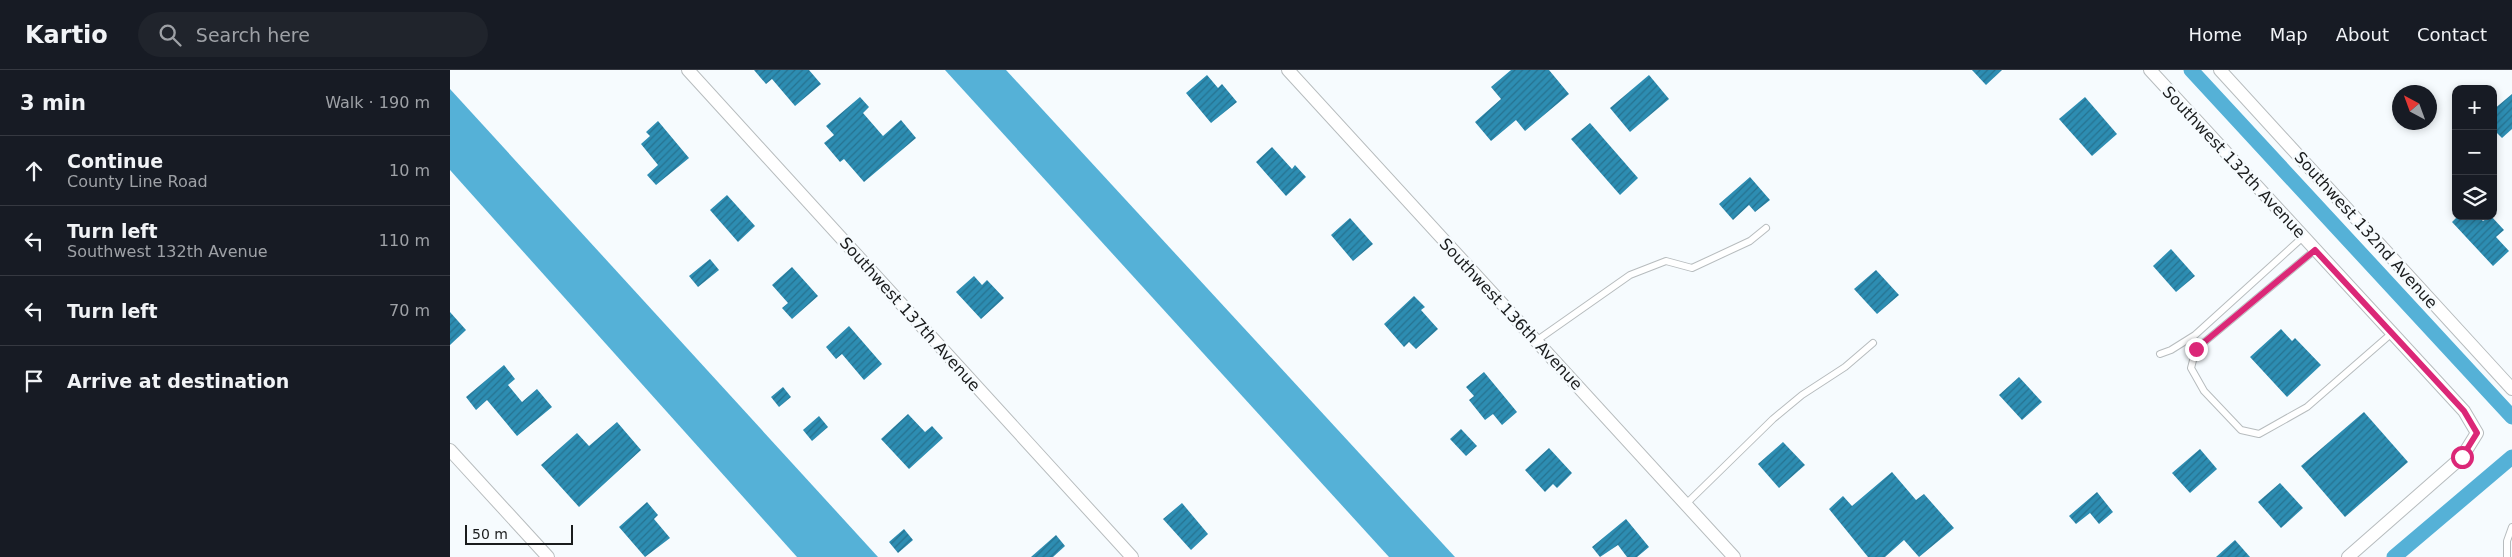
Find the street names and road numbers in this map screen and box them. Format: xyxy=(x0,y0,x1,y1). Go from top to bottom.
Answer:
street label: Southwest 132th Avenue xyxy=(2159,82,2309,242)
street label: Southwest 132nd Avenue xyxy=(2291,148,2441,312)
street label: Southwest 137th Avenue xyxy=(836,233,984,395)
street label: Southwest 136th Avenue xyxy=(1436,234,1586,394)

